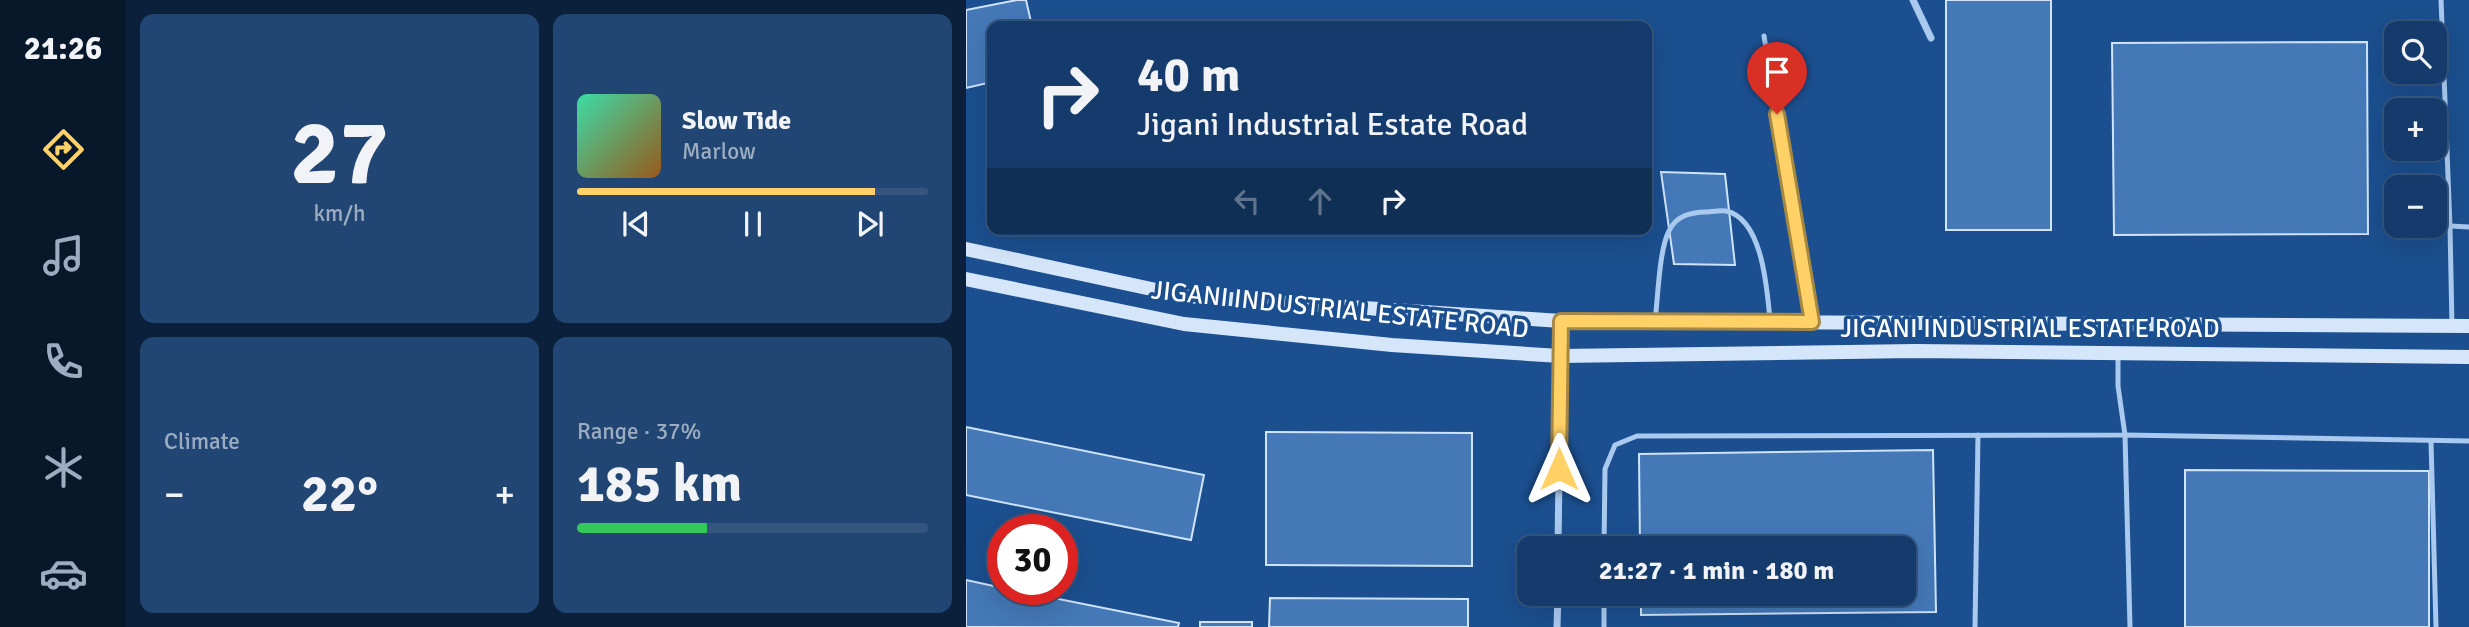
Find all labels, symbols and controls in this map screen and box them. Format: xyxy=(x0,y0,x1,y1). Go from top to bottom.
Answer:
map controls xyxy=(2384,21,2447,238)
button: search xyxy=(2384,21,2447,84)
text: 21:26 xyxy=(24,29,102,68)
pin xyxy=(1747,42,1807,114)
text: 40 m xyxy=(1137,45,1240,105)
icon: right xyxy=(1022,49,1113,140)
icon: arrive xyxy=(1758,53,1796,91)
text: 27 xyxy=(290,97,389,210)
button: + xyxy=(2384,98,2447,161)
text: Slow Tide xyxy=(682,105,791,137)
text: Jigani Industrial Estate Road xyxy=(1137,105,1528,144)
icon: directions xyxy=(39,125,88,174)
text: Marlow xyxy=(682,137,756,166)
button: − xyxy=(2384,175,2447,238)
icon: left xyxy=(1228,182,1266,220)
icon: ahead xyxy=(1301,182,1339,220)
icon: right xyxy=(1374,182,1412,220)
text: km/h xyxy=(313,199,366,228)
icon: previous xyxy=(617,205,655,243)
icon: pause xyxy=(734,205,772,243)
icon: next xyxy=(851,205,889,243)
icon: music xyxy=(39,231,88,280)
street label: JIGANI INDUSTRIAL ESTATE ROAD xyxy=(1150,274,1530,346)
street label: JIGANI INDUSTRIAL ESTATE ROAD xyxy=(1840,313,2220,345)
icon: phone xyxy=(39,337,88,386)
text: Range · 37% xyxy=(577,417,701,446)
text: Climate xyxy=(164,427,240,456)
position arrow xyxy=(1522,432,1596,506)
icon: climate xyxy=(39,443,88,492)
text: 185 km xyxy=(577,452,742,516)
text: 22° xyxy=(301,462,378,526)
text: − xyxy=(164,471,185,518)
text: + xyxy=(494,471,515,518)
speed limit sign: 30 xyxy=(987,514,1078,605)
icon: car xyxy=(39,549,88,598)
text: 21:27 · 1 min · 180 m xyxy=(1599,555,1834,587)

